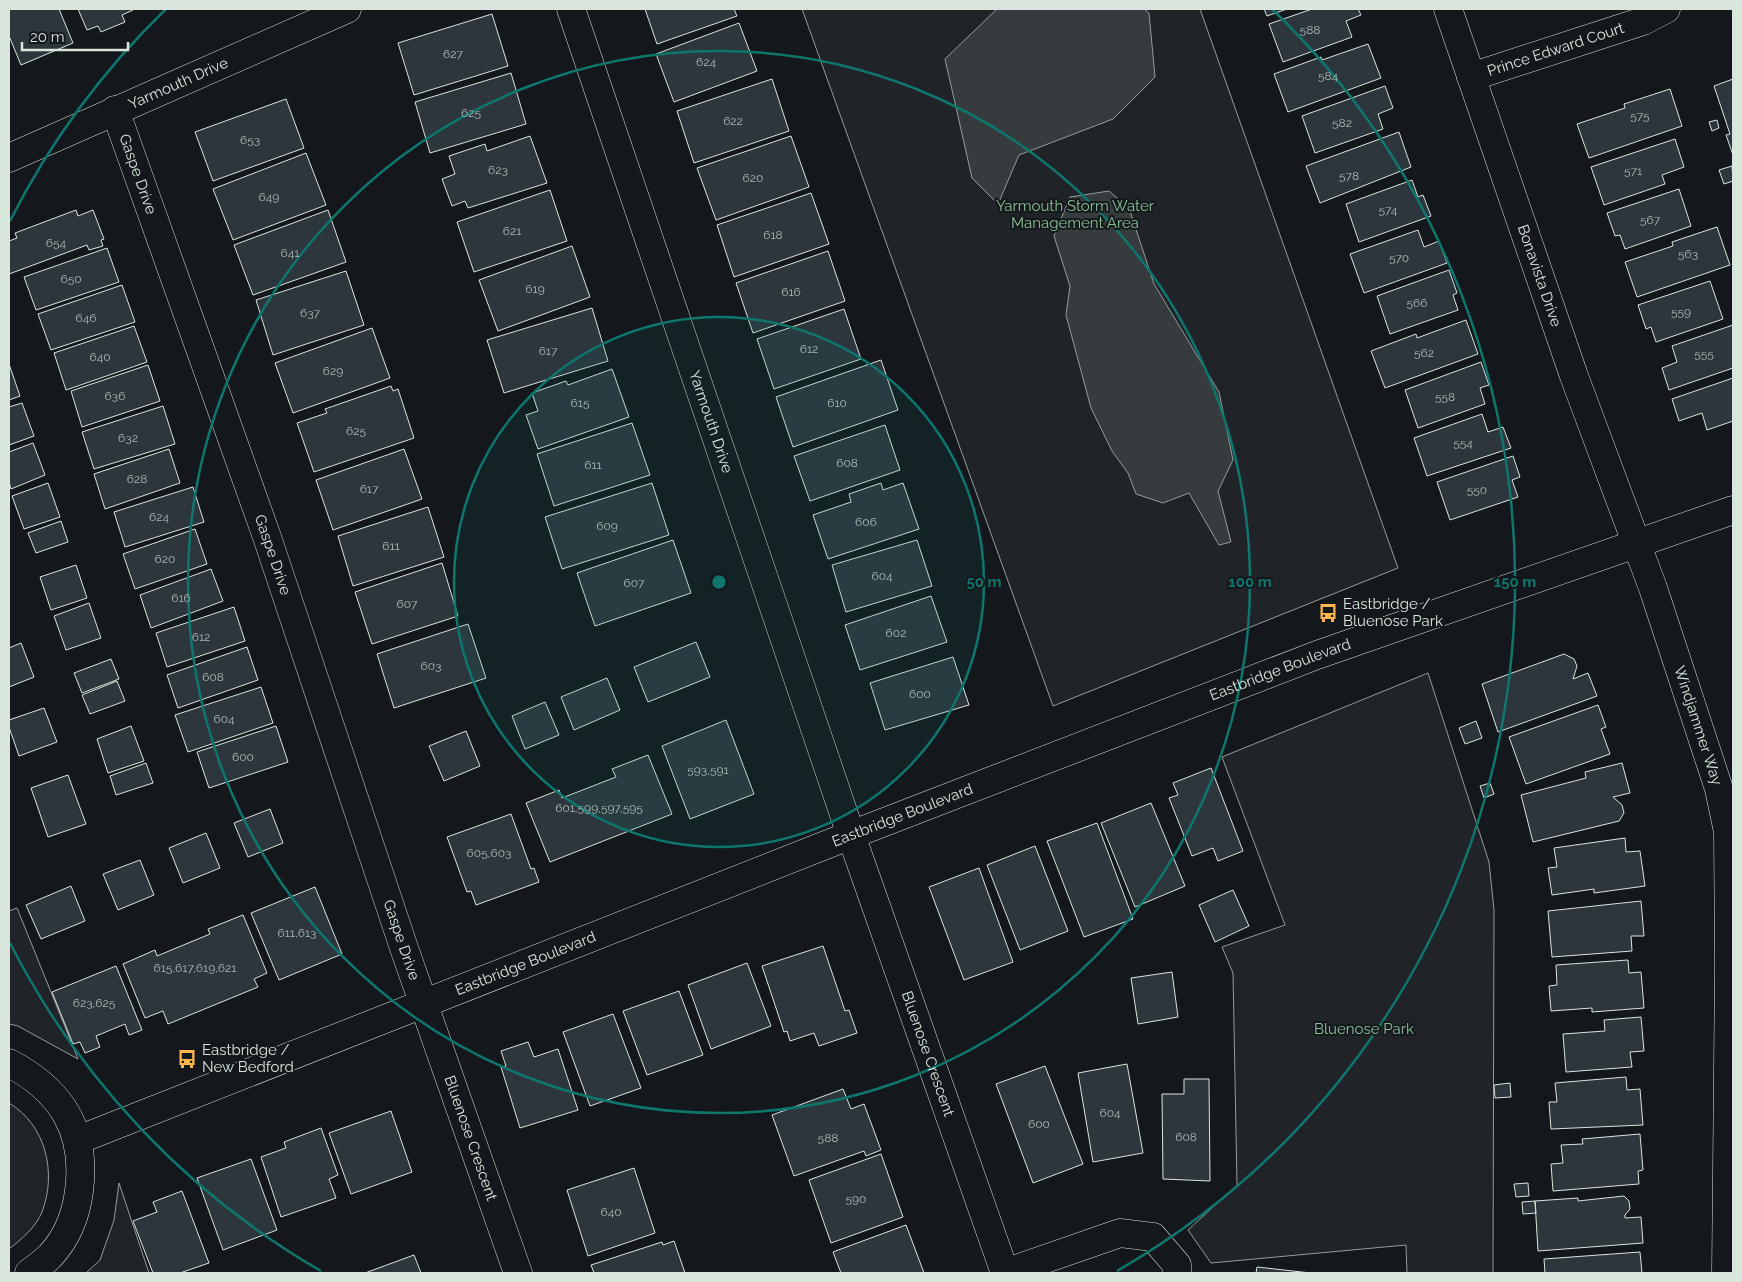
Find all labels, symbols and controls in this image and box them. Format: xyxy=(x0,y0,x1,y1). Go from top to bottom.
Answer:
street label: Prince Edward Court xyxy=(1485,19,1626,80)
scale bar xyxy=(22,20,129,52)
house number: 588 xyxy=(1300,23,1320,37)
text: 20 m xyxy=(30,28,65,46)
house number: 627 xyxy=(443,47,464,61)
street label: Yarmouth Drive xyxy=(126,53,231,113)
house number: 624 xyxy=(696,55,716,69)
house number: 584 xyxy=(1318,69,1339,83)
house number: 625 xyxy=(461,106,481,120)
house number: 575 xyxy=(1630,109,1650,123)
house number: 622 xyxy=(723,114,743,128)
house number: 582 xyxy=(1332,116,1352,130)
street label: Gaspe Drive xyxy=(115,132,160,217)
house number: 653 xyxy=(240,133,260,147)
house number: 623 xyxy=(488,163,508,177)
house number: 571 xyxy=(1624,164,1642,178)
house number: 578 xyxy=(1339,169,1359,183)
house number: 620 xyxy=(743,171,763,185)
house number: 649 xyxy=(259,190,279,204)
park label: Yarmouth Storm Water Management Area xyxy=(996,197,1155,232)
house number: 574 xyxy=(1379,203,1398,217)
house number: 567 xyxy=(1640,213,1661,227)
street label: Bonavista Drive xyxy=(1514,222,1566,329)
house number: 621 xyxy=(503,224,521,238)
house number: 618 xyxy=(763,228,783,242)
house number: 654 xyxy=(46,236,67,250)
house number: 641 xyxy=(281,246,299,260)
house number: 563 xyxy=(1678,247,1698,261)
house number: 570 xyxy=(1389,251,1409,265)
house number: 650 xyxy=(60,272,82,286)
house number: 619 xyxy=(525,282,545,296)
house number: 616 xyxy=(781,285,801,299)
house number: 566 xyxy=(1406,296,1428,310)
house number: 559 xyxy=(1671,305,1691,319)
house number: 637 xyxy=(300,306,321,320)
house number: 646 xyxy=(75,311,97,325)
house number: 612 xyxy=(800,342,818,356)
house number: 617 xyxy=(539,344,558,358)
house number: 562 xyxy=(1414,346,1434,360)
house number: 555 xyxy=(1694,347,1714,361)
house number: 640 xyxy=(89,350,111,364)
house number: 629 xyxy=(323,364,343,378)
street label: Yarmouth Drive xyxy=(685,368,737,476)
house number: 636 xyxy=(105,389,125,403)
house number: 558 xyxy=(1435,390,1455,404)
house number: 615 xyxy=(571,396,590,410)
house number: 610 xyxy=(827,396,847,410)
house number: 625 xyxy=(346,424,366,438)
house number: 632 xyxy=(118,431,138,445)
house number: 554 xyxy=(1453,436,1473,450)
house number: 608 xyxy=(836,456,858,470)
house number: 611 xyxy=(584,458,602,472)
house number: 628 xyxy=(127,472,147,486)
house number: 617 xyxy=(360,482,379,496)
house number: 550 xyxy=(1467,483,1487,497)
house number: 624 xyxy=(149,510,169,524)
street label: Gaspe Drive xyxy=(251,512,295,598)
house number: 606 xyxy=(855,515,877,529)
house number: 609 xyxy=(596,519,618,533)
house number: 611 xyxy=(382,539,400,553)
house number: 620 xyxy=(155,552,175,566)
house number: 604 xyxy=(871,569,893,583)
centre of rings xyxy=(710,573,728,591)
text: 50 m xyxy=(966,573,1002,591)
text: 100 m xyxy=(1228,573,1272,591)
text: 150 m xyxy=(1494,573,1536,591)
house number: 607 xyxy=(624,576,645,590)
house number: 616 xyxy=(171,591,191,605)
place label: Eastbridge / Bluenose Park xyxy=(1343,595,1443,630)
house number: 607 xyxy=(397,597,418,611)
bus stop icon: Eastbridge / Bluenose Park xyxy=(1317,602,1339,624)
house number: 602 xyxy=(886,626,906,640)
house number: 612 xyxy=(192,630,210,644)
street label: Eastbridge Boulevard xyxy=(1207,635,1353,705)
house number: 603 xyxy=(421,659,442,673)
street label: Windjammer Way xyxy=(1670,664,1726,787)
house number: 608 xyxy=(202,670,224,684)
house number: 600 xyxy=(909,687,931,701)
house number: 604 xyxy=(213,712,235,726)
house number: 600 xyxy=(232,750,254,764)
house number: 593,591 xyxy=(687,763,729,777)
street label: Eastbridge Boulevard xyxy=(829,780,975,851)
house number: 601,599,597,595 xyxy=(555,801,643,815)
house number: 605,603 xyxy=(467,846,511,860)
street label: Gaspe Drive xyxy=(380,897,424,983)
house number: 611,613 xyxy=(278,926,317,940)
street label: Eastbridge Boulevard xyxy=(453,928,598,999)
house number: 615,617,619,621 xyxy=(154,961,237,975)
street label: Bluenose Crescent xyxy=(898,989,958,1119)
house number: 623,625 xyxy=(73,996,116,1010)
park label: Bluenose Park xyxy=(1314,1020,1414,1038)
place label: Eastbridge / New Bedford xyxy=(202,1041,294,1076)
bus stop icon: Eastbridge / New Bedford xyxy=(176,1048,198,1070)
street label: Bluenose Crescent xyxy=(440,1073,501,1203)
house number: 604 xyxy=(1099,1106,1121,1120)
house number: 600 xyxy=(1028,1117,1050,1131)
house number: 608 xyxy=(1175,1130,1197,1144)
house number: 588 xyxy=(818,1131,838,1145)
house number: 590 xyxy=(846,1192,866,1206)
house number: 640 xyxy=(600,1205,622,1219)

